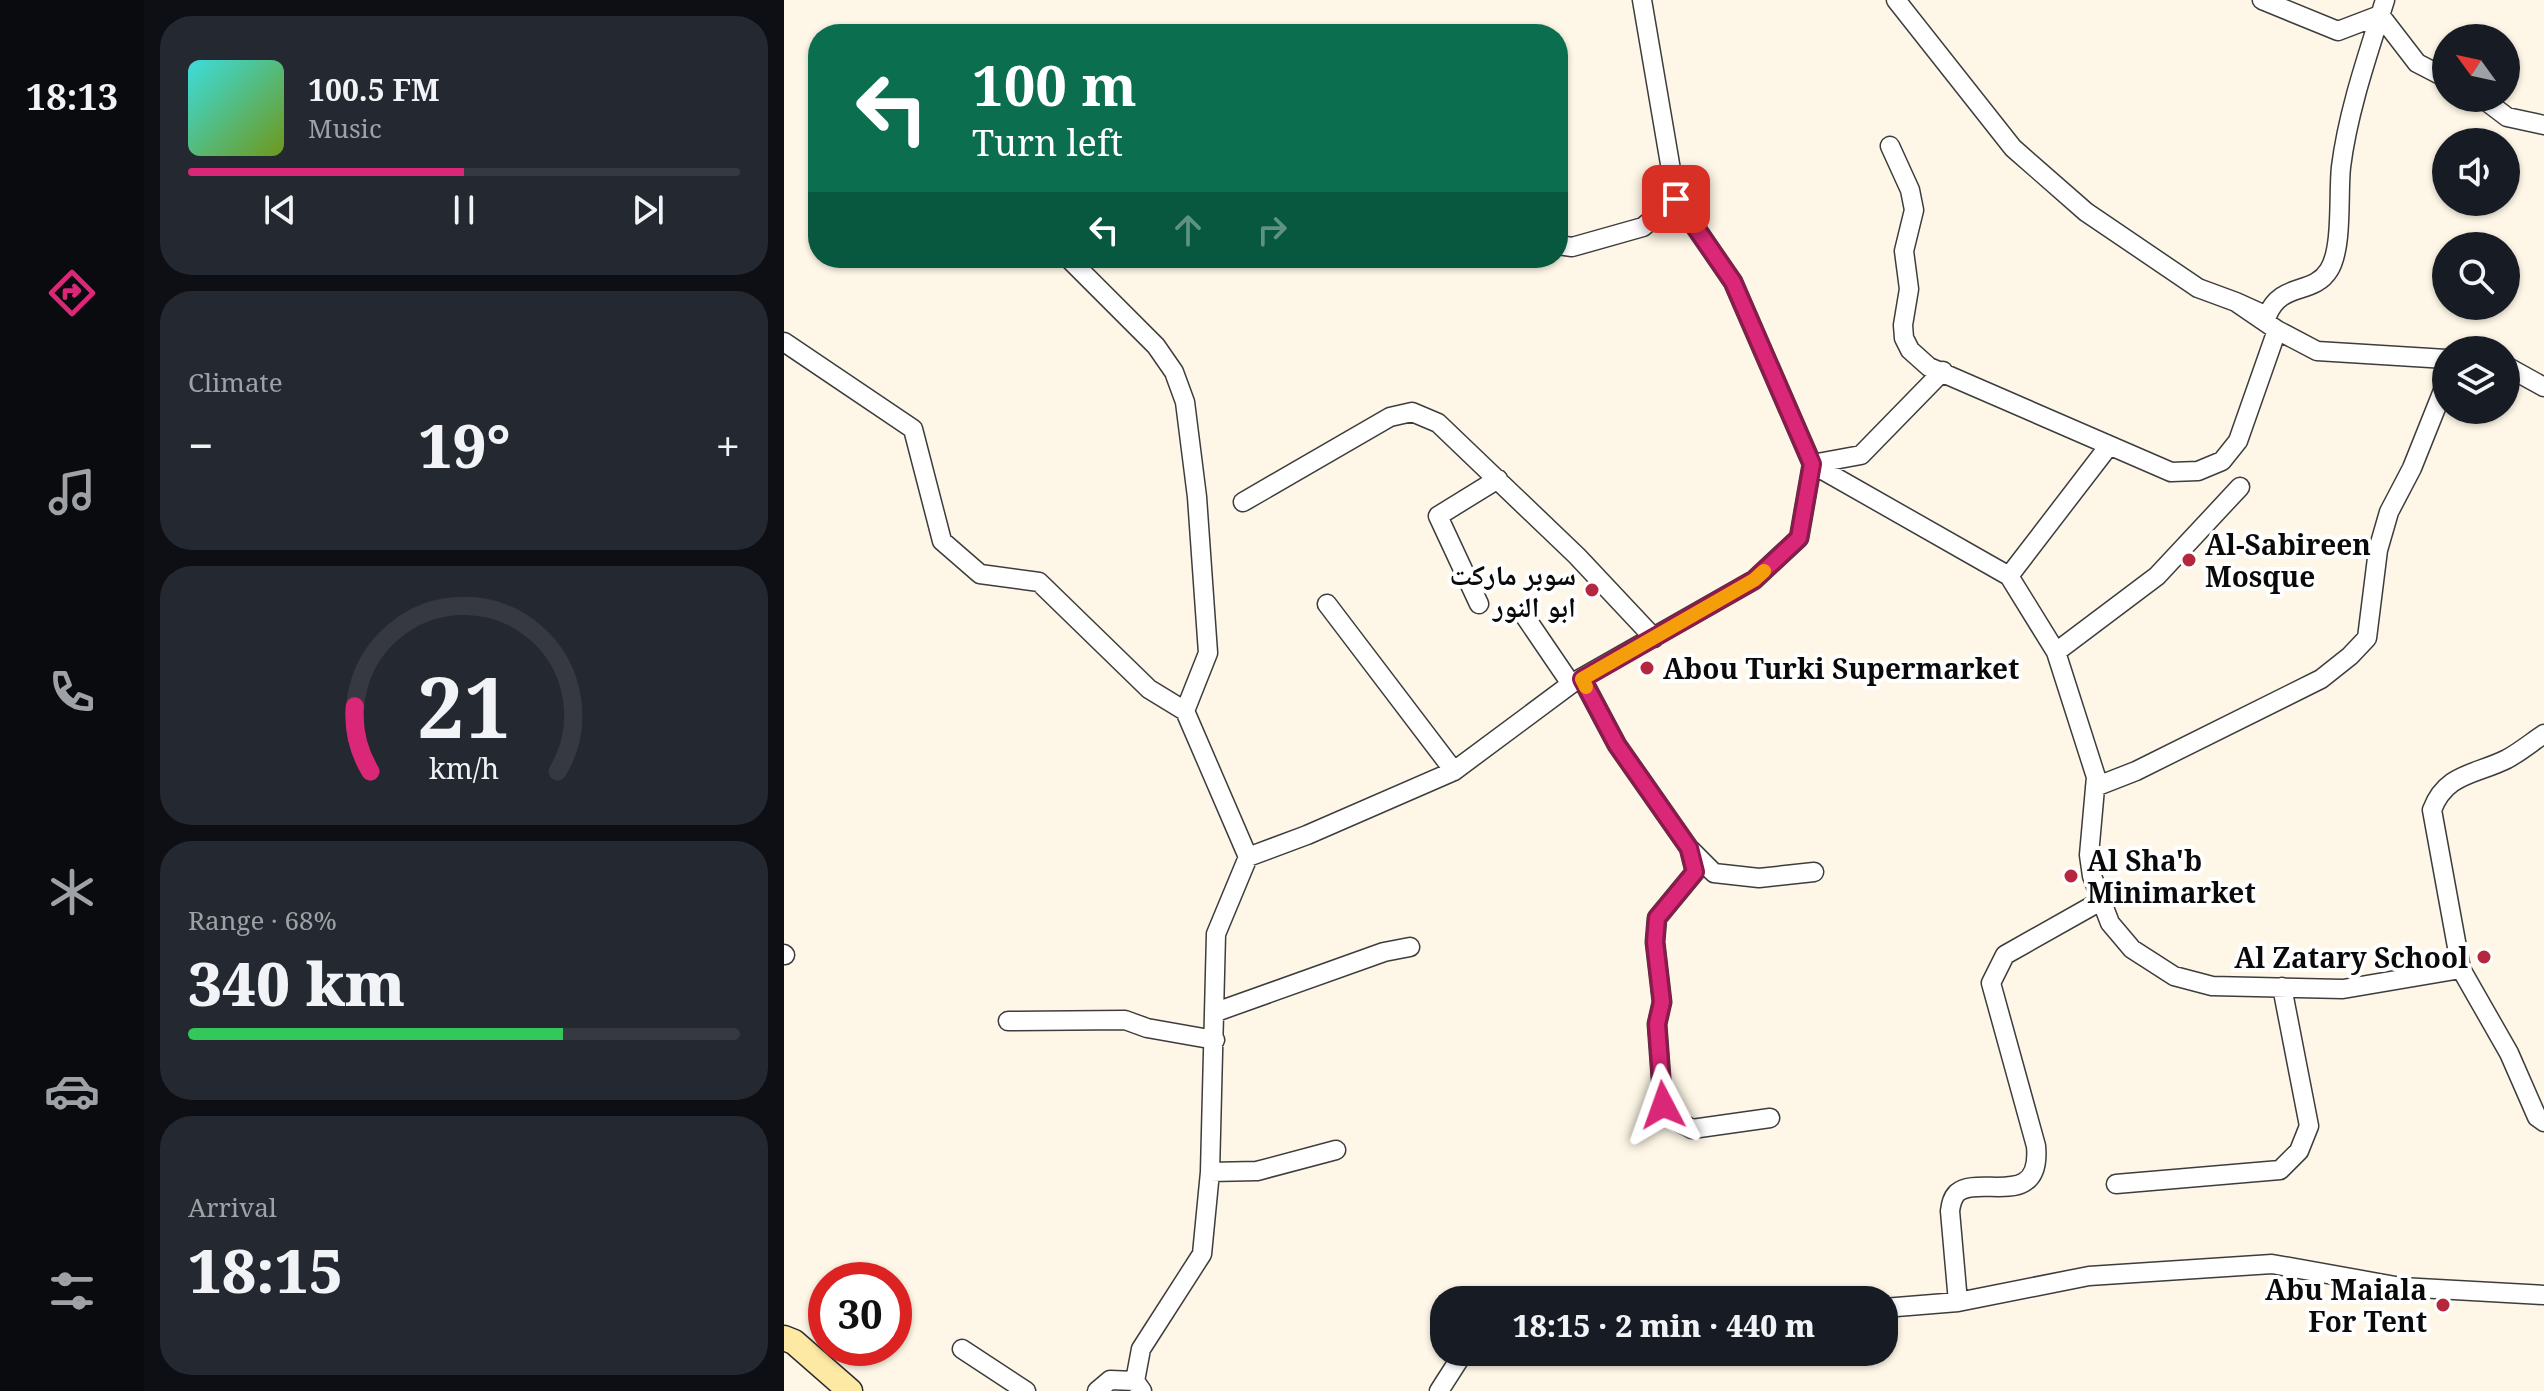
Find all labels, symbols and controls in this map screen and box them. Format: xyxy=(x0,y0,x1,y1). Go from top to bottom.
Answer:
north arrow xyxy=(2432,24,2520,112)
map controls xyxy=(2432,24,2520,424)
text: 100 m xyxy=(972,46,1137,122)
icon: left xyxy=(840,56,944,160)
text: 100.5 FM xyxy=(308,69,440,110)
text: 18:13 xyxy=(26,72,118,121)
text: Music xyxy=(308,110,382,146)
text: Turn left xyxy=(972,118,1123,167)
button: sound xyxy=(2432,128,2520,216)
pin xyxy=(1642,165,1710,233)
icon: arrive xyxy=(1654,177,1698,221)
icon: previous xyxy=(258,188,302,232)
icon: pause xyxy=(442,188,486,232)
icon: next xyxy=(626,188,670,232)
icon: left xyxy=(1082,208,1126,252)
icon: ahead xyxy=(1166,208,1210,252)
icon: right xyxy=(1250,208,1294,252)
button: search xyxy=(2432,232,2520,320)
icon: directions xyxy=(44,265,100,321)
button: layers xyxy=(2432,336,2520,424)
text: Climate xyxy=(188,364,283,400)
text: 19° xyxy=(418,404,510,486)
text: − xyxy=(188,415,213,475)
text: + xyxy=(715,415,740,475)
icon: music xyxy=(44,464,100,520)
place label: Al-Sabireen Mosque xyxy=(2205,525,2371,595)
marker: Al-Sabireen Mosque xyxy=(2180,551,2198,569)
place label: سوبر ماركت ابو النور xyxy=(1450,555,1576,625)
marker: سوبر ماركت ابو النور xyxy=(1583,581,1601,599)
text: 21 xyxy=(417,648,511,761)
place label: Abou Turki Supermarket xyxy=(1663,649,2019,687)
marker: Abou Turki Supermarket xyxy=(1638,659,1656,677)
icon: phone xyxy=(44,664,100,720)
text: km/h xyxy=(429,748,499,787)
place label: Al Sha'b Minimarket xyxy=(2087,841,2256,911)
icon: climate xyxy=(44,864,100,920)
marker: Al Sha'b Minimarket xyxy=(2062,867,2080,885)
text: Range · 68% xyxy=(188,902,337,938)
place label: Al Zatary School xyxy=(2234,938,2468,976)
text: 340 km xyxy=(188,942,405,1024)
marker: Al Zatary School xyxy=(2475,948,2493,966)
icon: car xyxy=(44,1063,100,1119)
position arrow xyxy=(1621,1063,1705,1147)
text: Arrival xyxy=(188,1189,277,1225)
text: 18:15 xyxy=(188,1229,343,1311)
speed limit sign: 30 xyxy=(808,1262,912,1366)
icon: filters xyxy=(44,1263,100,1319)
place label: Abu Maiala For Tent xyxy=(2265,1270,2427,1340)
marker: Abu Maiala For Tent xyxy=(2434,1296,2452,1314)
text: 18:15 · 2 min · 440 m xyxy=(1513,1305,1815,1346)

